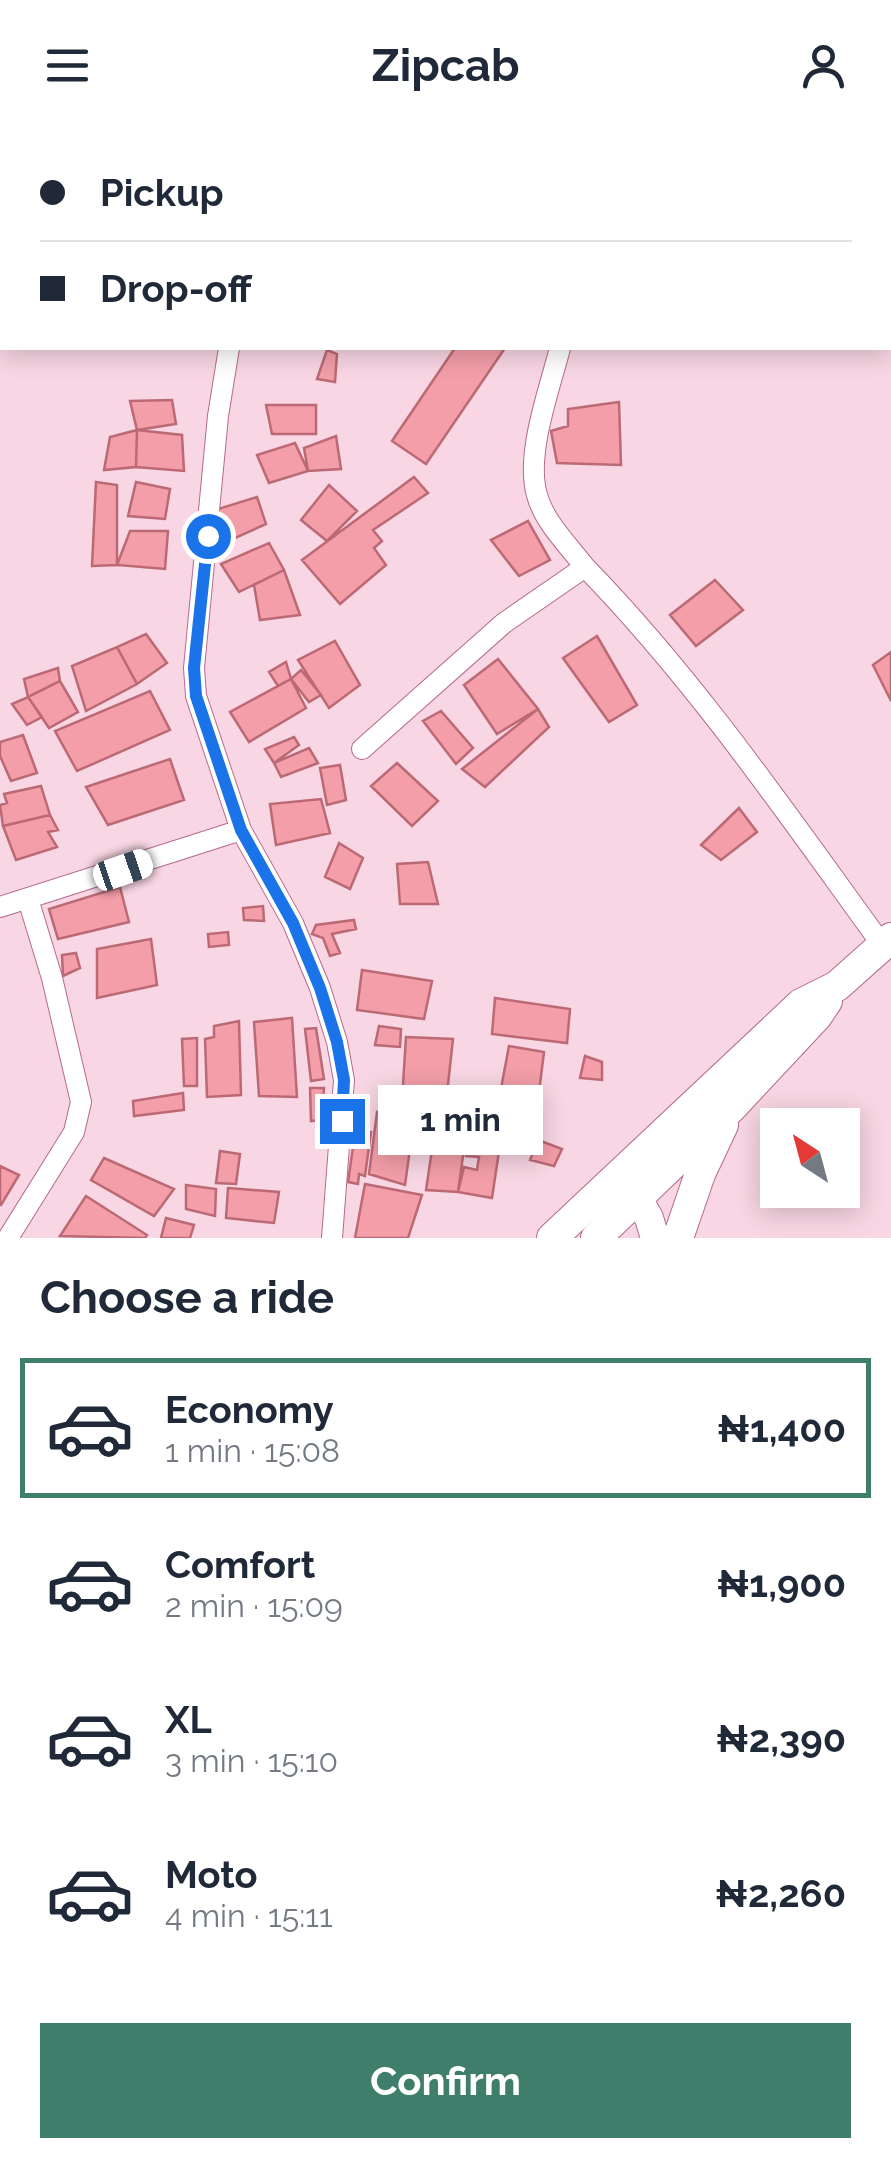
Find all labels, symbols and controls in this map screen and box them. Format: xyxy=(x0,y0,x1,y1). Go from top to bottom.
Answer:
icon: menu xyxy=(40,38,95,93)
icon: person xyxy=(796,38,851,93)
text: Zipcab xyxy=(372,39,519,92)
text: Pickup xyxy=(100,170,224,215)
text: Drop-off xyxy=(100,266,252,311)
route start xyxy=(186,514,231,559)
car xyxy=(90,846,156,894)
callout: 1 min xyxy=(377,1086,542,1156)
route end xyxy=(320,1099,365,1144)
text: 1 min xyxy=(420,1101,501,1138)
north arrow xyxy=(760,1108,860,1208)
map controls xyxy=(760,1108,860,1208)
text: Choose a ride xyxy=(40,1271,334,1324)
icon: car xyxy=(45,1383,135,1473)
text: Economy xyxy=(165,1387,334,1432)
text: ₦1,400 xyxy=(717,1406,846,1451)
text: 1 min · 15:08 xyxy=(165,1432,340,1469)
icon: car xyxy=(45,1538,135,1628)
text: Comfort xyxy=(165,1542,315,1587)
text: ₦1,900 xyxy=(717,1561,846,1606)
text: 2 min · 15:09 xyxy=(165,1587,343,1624)
icon: car xyxy=(45,1693,135,1783)
text: XL xyxy=(165,1697,212,1742)
text: ₦2,390 xyxy=(716,1716,846,1761)
text: 3 min · 15:10 xyxy=(165,1742,338,1779)
icon: car xyxy=(45,1848,135,1938)
text: Moto xyxy=(165,1852,258,1897)
text: ₦2,260 xyxy=(715,1871,846,1916)
text: 4 min · 15:11 xyxy=(165,1897,333,1934)
button: Confirm xyxy=(40,2023,851,2138)

